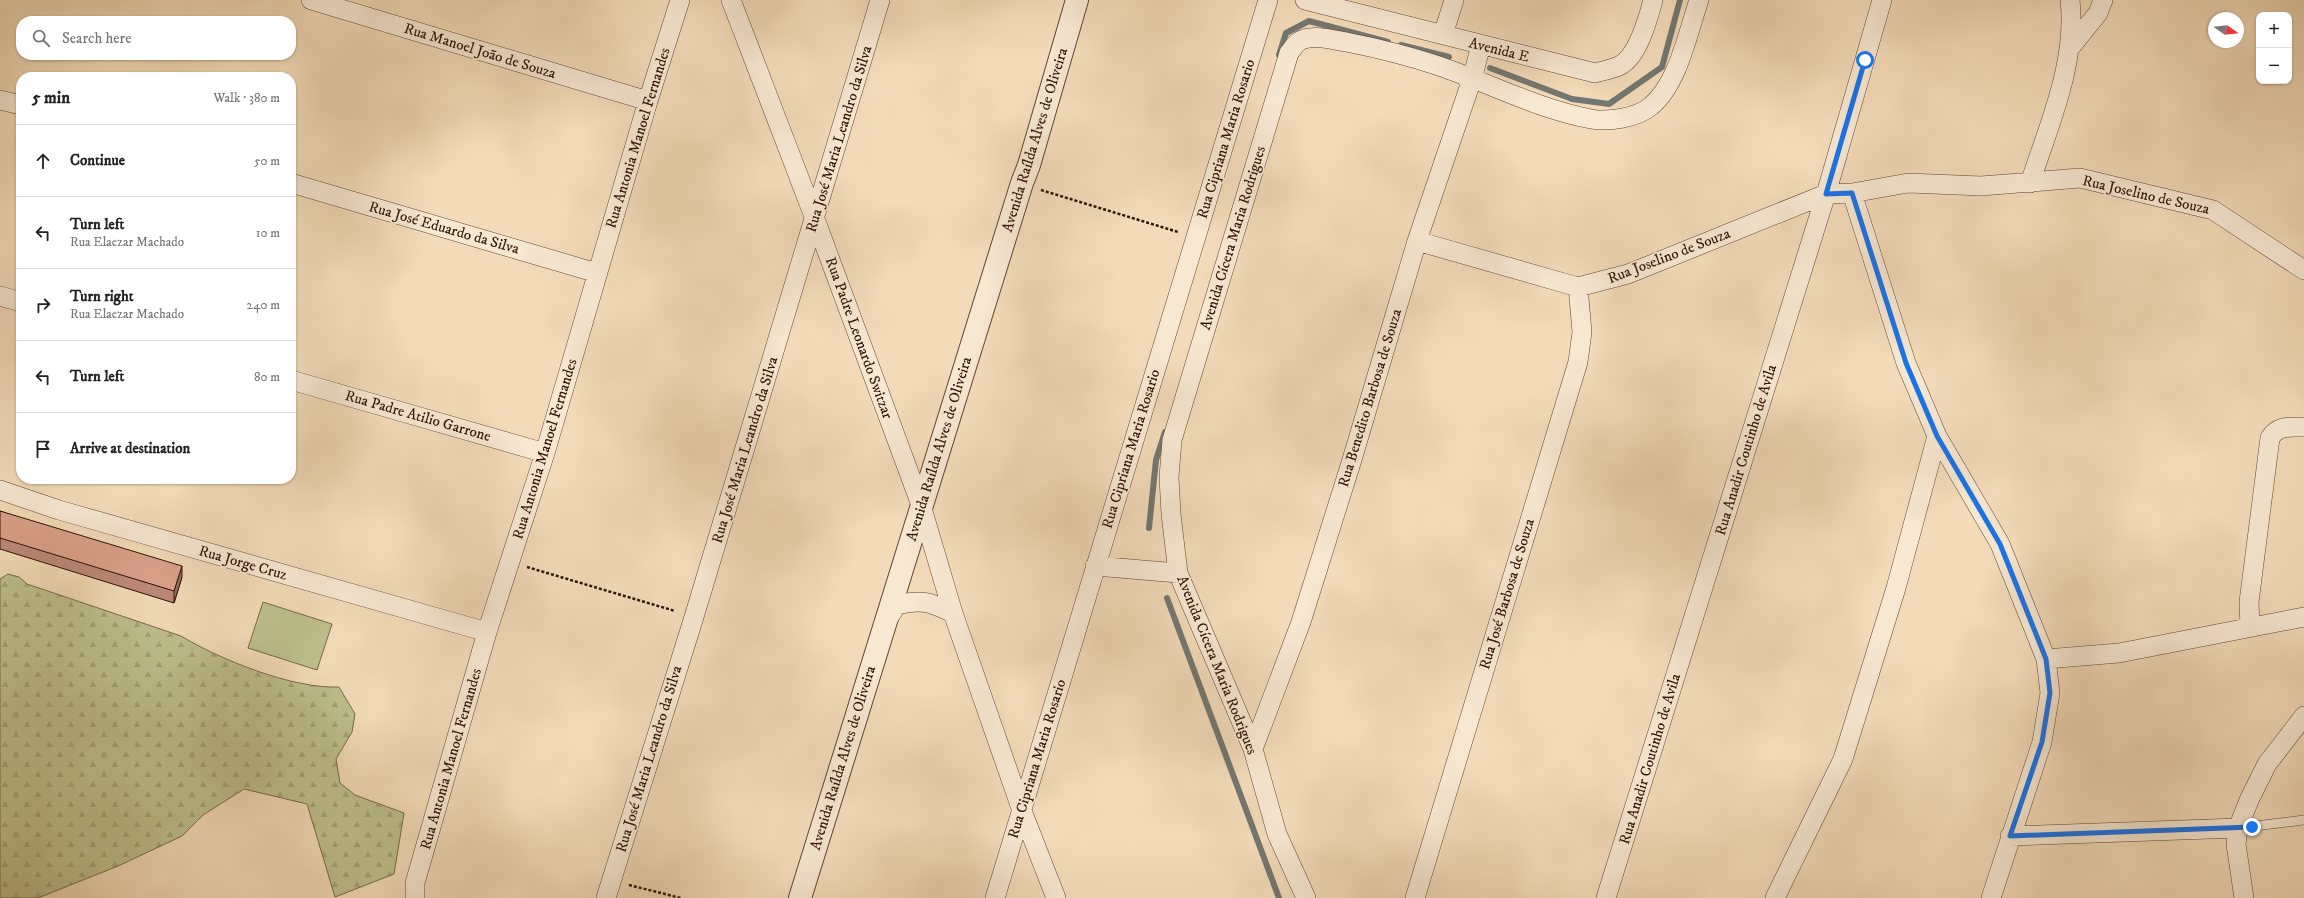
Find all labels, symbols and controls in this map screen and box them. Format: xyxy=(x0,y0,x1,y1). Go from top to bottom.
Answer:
north arrow xyxy=(2208,12,2244,48)
map controls xyxy=(2256,12,2292,84)
button: + xyxy=(2256,12,2292,48)
search box xyxy=(16,16,296,60)
street label: Rua Manoel João de Souza xyxy=(402,19,559,83)
icon: search xyxy=(30,27,52,49)
text: Search here xyxy=(62,29,131,48)
street label: Avenida E xyxy=(1467,33,1531,67)
street label: Rua José Maria Leandro da Silva xyxy=(802,43,877,235)
street label: Rua Antonia Manoel Fernandes xyxy=(601,45,675,231)
street label: Avenida Raílda Alves de Oliveira xyxy=(998,45,1072,235)
button: − xyxy=(2256,48,2292,84)
route start xyxy=(1856,51,1874,69)
street label: Rua Cipriana Maria Rosario xyxy=(1193,57,1259,221)
text: 5 min xyxy=(32,87,70,109)
text: Walk · 380 m xyxy=(213,90,280,106)
street label: Avenida Cícera Maria Rodrigues xyxy=(1196,144,1270,332)
icon: ahead xyxy=(32,150,54,172)
text: Continue xyxy=(70,151,125,170)
text: 50 m xyxy=(254,153,280,169)
street label: Rua Joselino de Souza xyxy=(2081,171,2212,219)
street label: Rua José Eduardo da Silva xyxy=(367,197,522,259)
text: Turn left xyxy=(70,215,124,234)
icon: left xyxy=(32,222,54,244)
street label: Rua Joselino de Souza xyxy=(1605,224,1734,288)
text: 10 m xyxy=(256,225,280,241)
text: Rua Elaezar Machado xyxy=(70,234,184,250)
street label: Rua Padre Leonardo Switzar xyxy=(821,254,897,422)
text: Turn right xyxy=(70,287,133,306)
icon: right xyxy=(32,294,54,316)
text: 240 m xyxy=(247,297,280,313)
text: Rua Elaezar Machado xyxy=(70,306,184,322)
street label: Rua Benedito Barbosa de Souza xyxy=(1334,306,1406,490)
street label: Rua José Maria Leandro da Silva xyxy=(708,354,783,546)
street label: Avenida Raílda Alves de Oliveira xyxy=(902,354,976,544)
street label: Rua Antonia Manoel Fernandes xyxy=(508,356,582,542)
street label: Rua Anadir Coutinho de Avila xyxy=(1711,362,1781,538)
icon: left xyxy=(32,366,54,388)
text: Turn left xyxy=(70,367,124,386)
street label: Rua Cipriana Maria Rosario xyxy=(1098,367,1164,531)
text: 80 m xyxy=(254,369,280,385)
street label: Rua Padre Atilio Garrone xyxy=(343,386,493,446)
icon: arrive xyxy=(32,438,54,460)
text: Arrive at destination xyxy=(70,439,190,458)
street label: Rua José Barbosa de Souza xyxy=(1475,516,1539,672)
street label: Rua Jorge Cruz xyxy=(197,541,290,585)
street label: Avenida Cícera Maria Rodrigues xyxy=(1172,573,1262,757)
street label: Rua José Maria Leandro da Silva xyxy=(612,663,687,855)
street label: Avenida Raílda Alves de Oliveira xyxy=(806,663,880,853)
street label: Rua Antonia Manoel Fernandes xyxy=(416,666,486,852)
street label: Rua Anadir Coutinho de Avila xyxy=(1615,671,1685,847)
street label: Rua Cipriana Maria Rosario xyxy=(1004,677,1070,841)
route end xyxy=(2243,818,2261,836)

